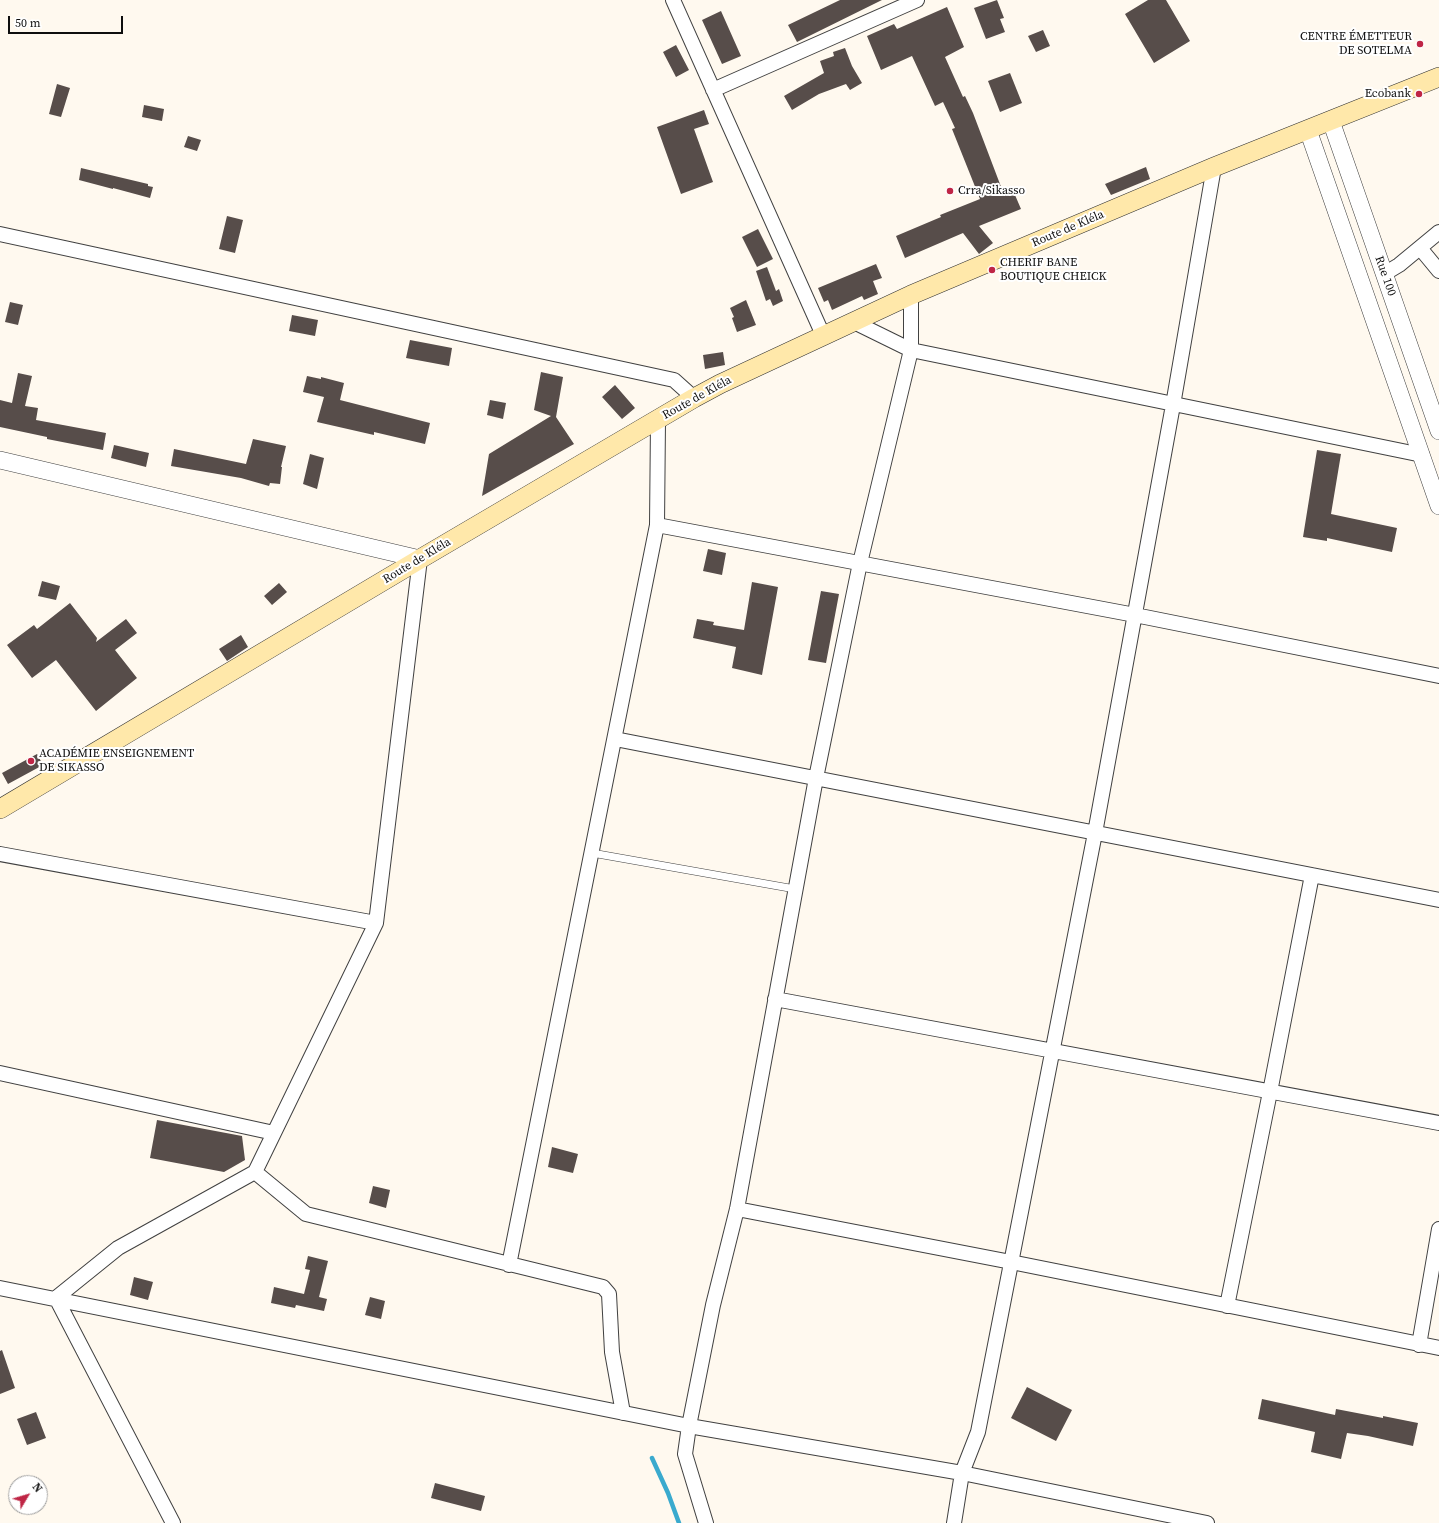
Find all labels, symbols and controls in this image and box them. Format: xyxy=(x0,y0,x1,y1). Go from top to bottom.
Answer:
scale bar xyxy=(10,8,125,34)
text: 50 m xyxy=(15,15,41,31)
place label: CENTRE ÉMETTEUR DE SOTELMA xyxy=(1300,30,1412,58)
marker: CENTRE ÉMETTEUR DE SOTELMA xyxy=(1415,39,1425,49)
place label: Ecobank xyxy=(1365,87,1411,101)
marker: Ecobank xyxy=(1414,89,1424,99)
place label: Crra/Sikasso xyxy=(958,184,1025,198)
marker: Crra/Sikasso xyxy=(945,186,955,196)
street label: Route de Kléla xyxy=(1030,207,1106,251)
street label: Rue 100 xyxy=(1371,254,1399,298)
place label: CHERIF BANE BOUTIQUE CHEICK xyxy=(1000,256,1106,284)
marker: CHERIF BANE BOUTIQUE CHEICK xyxy=(987,265,997,275)
street label: Route de Kléla xyxy=(660,373,734,423)
street label: Route de Kléla xyxy=(380,535,454,587)
place label: ACADÉMIE ENSEIGNEMENT DE SIKASSO xyxy=(39,747,194,775)
marker: ACADÉMIE ENSEIGNEMENT DE SIKASSO xyxy=(26,756,36,766)
north arrow xyxy=(8,1475,48,1515)
text: N xyxy=(29,1480,45,1496)

